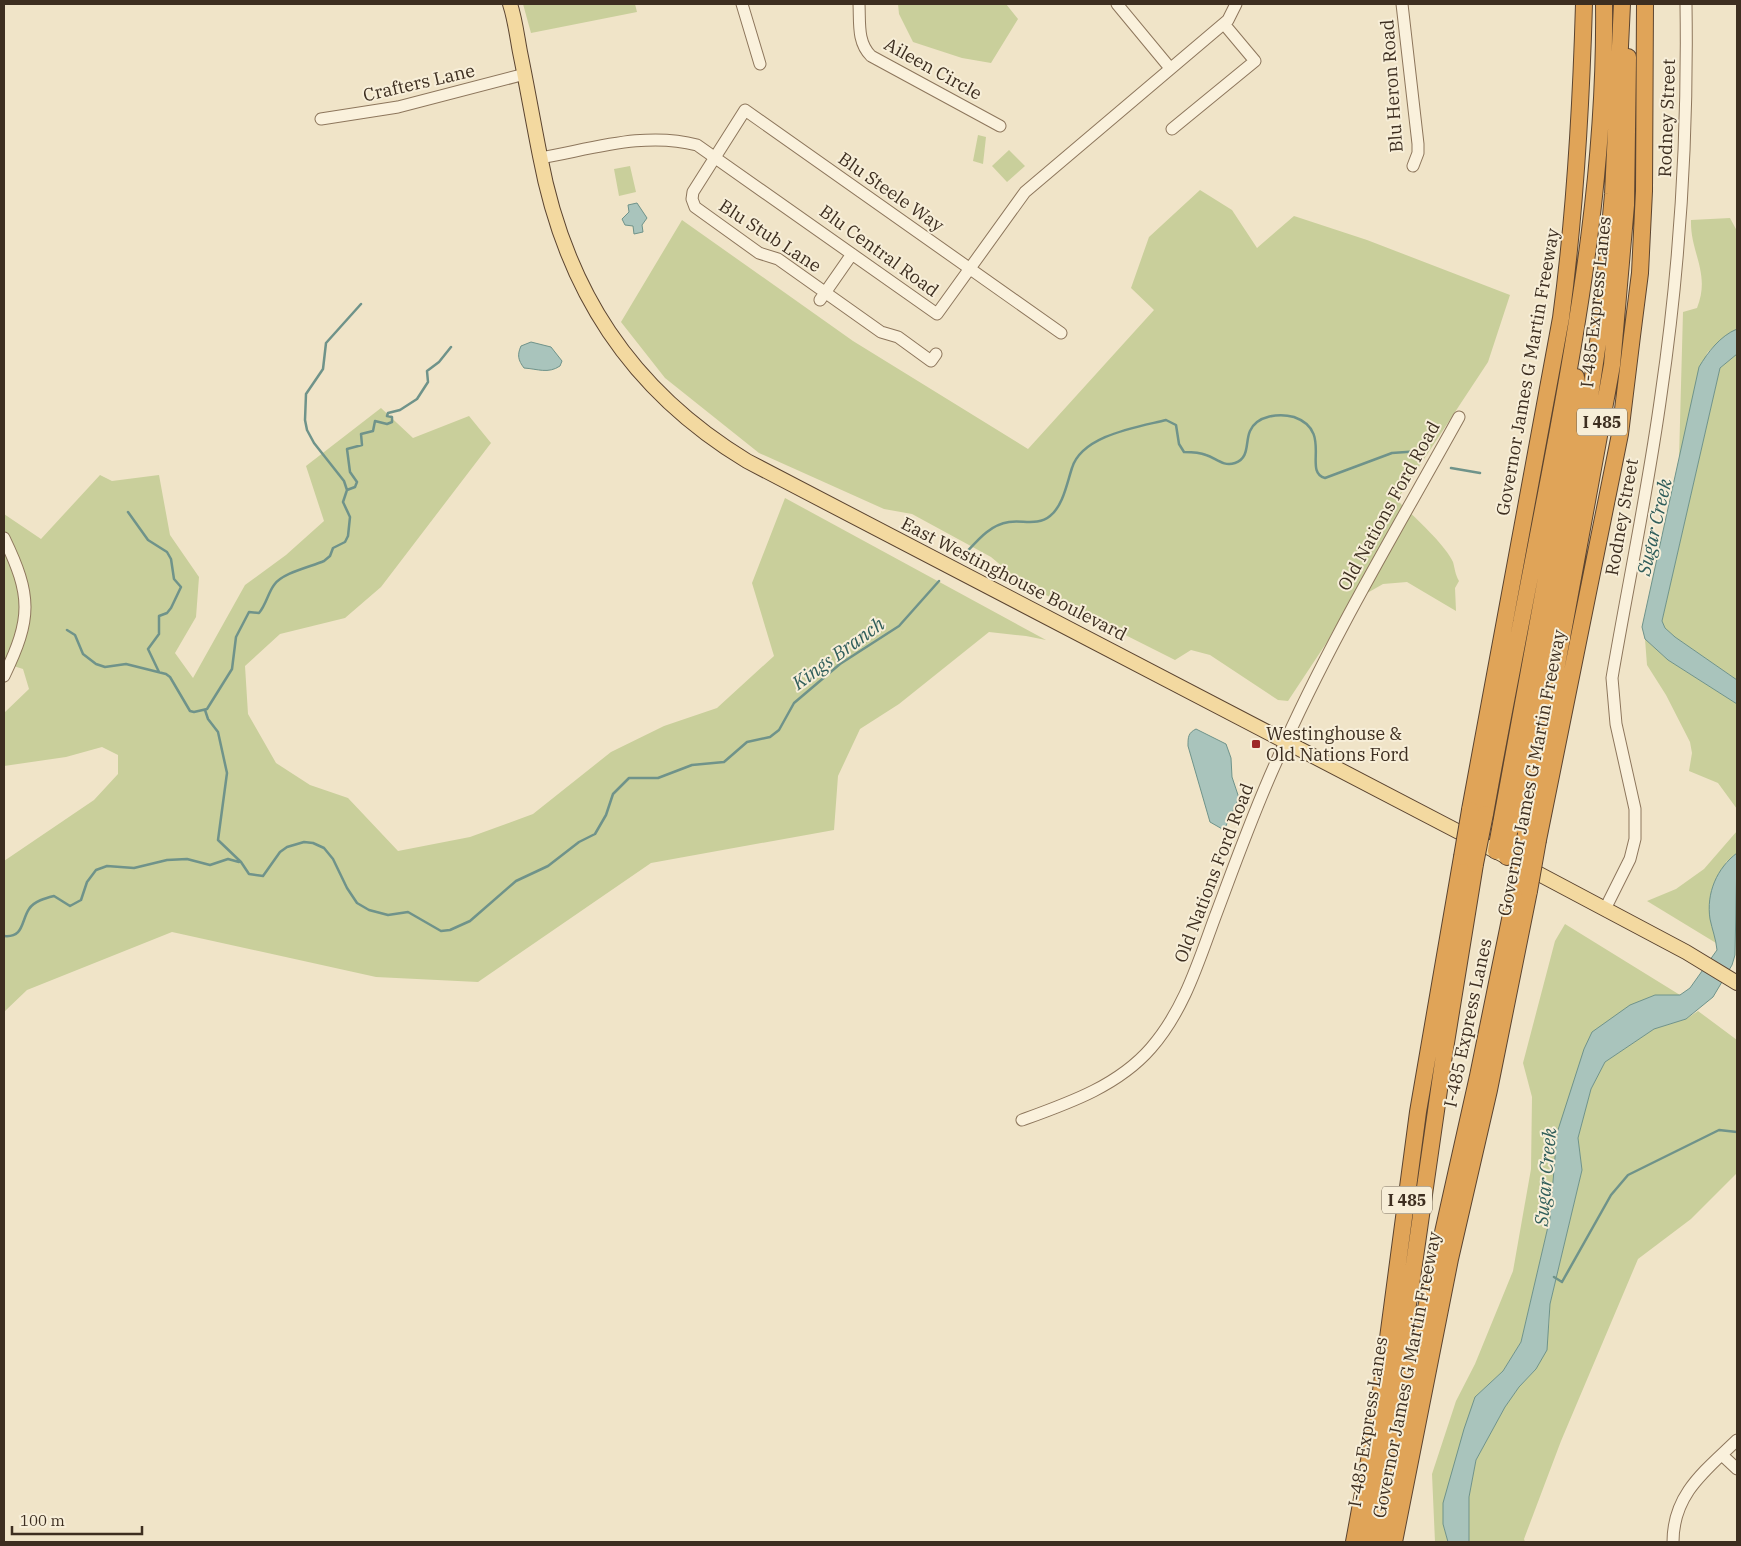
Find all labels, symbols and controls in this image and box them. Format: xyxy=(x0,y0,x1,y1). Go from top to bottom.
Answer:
street label: Blu Heron Road xyxy=(1375,19,1408,153)
street label: Aileen Circle xyxy=(880,32,986,105)
street label: Crafters Lane xyxy=(361,58,477,107)
street label: Rodney Street xyxy=(1653,58,1680,178)
street label: Blu Steele Way xyxy=(834,147,949,237)
street label: Blu Stub Lane xyxy=(715,194,826,277)
street label: Blu Central Road xyxy=(815,200,944,302)
street label: I-485 Express Lanes xyxy=(1575,215,1616,389)
street label: Governor James G Martin Freeway xyxy=(1491,226,1564,517)
road number: I 485 xyxy=(1577,408,1627,436)
street label: Old Nations Ford Road xyxy=(1332,417,1445,595)
street label: Rodney Street xyxy=(1600,457,1643,577)
water label: Sugar Creek xyxy=(1631,475,1677,579)
street label: East Westinghouse Boulevard xyxy=(897,511,1131,646)
water label: Kings Branch xyxy=(786,611,889,695)
street label: Governor James G Martin Freeway xyxy=(1492,627,1571,918)
place label: Westinghouse & Old Nations Ford xyxy=(1266,722,1409,766)
marker: Westinghouse & Old Nations Ford xyxy=(1250,738,1262,750)
street label: Old Nations Ford Road xyxy=(1169,780,1258,966)
street label: I-485 Express Lanes xyxy=(1438,936,1497,1110)
water label: Sugar Creek xyxy=(1529,1126,1561,1228)
road number: I 485 xyxy=(1382,1186,1432,1214)
street label: Governor James G Martin Freeway xyxy=(1367,1229,1446,1520)
street label: I-485 Express Lanes xyxy=(1343,1335,1392,1509)
scale bar xyxy=(12,1504,142,1536)
text: 100 m xyxy=(20,1511,65,1530)

